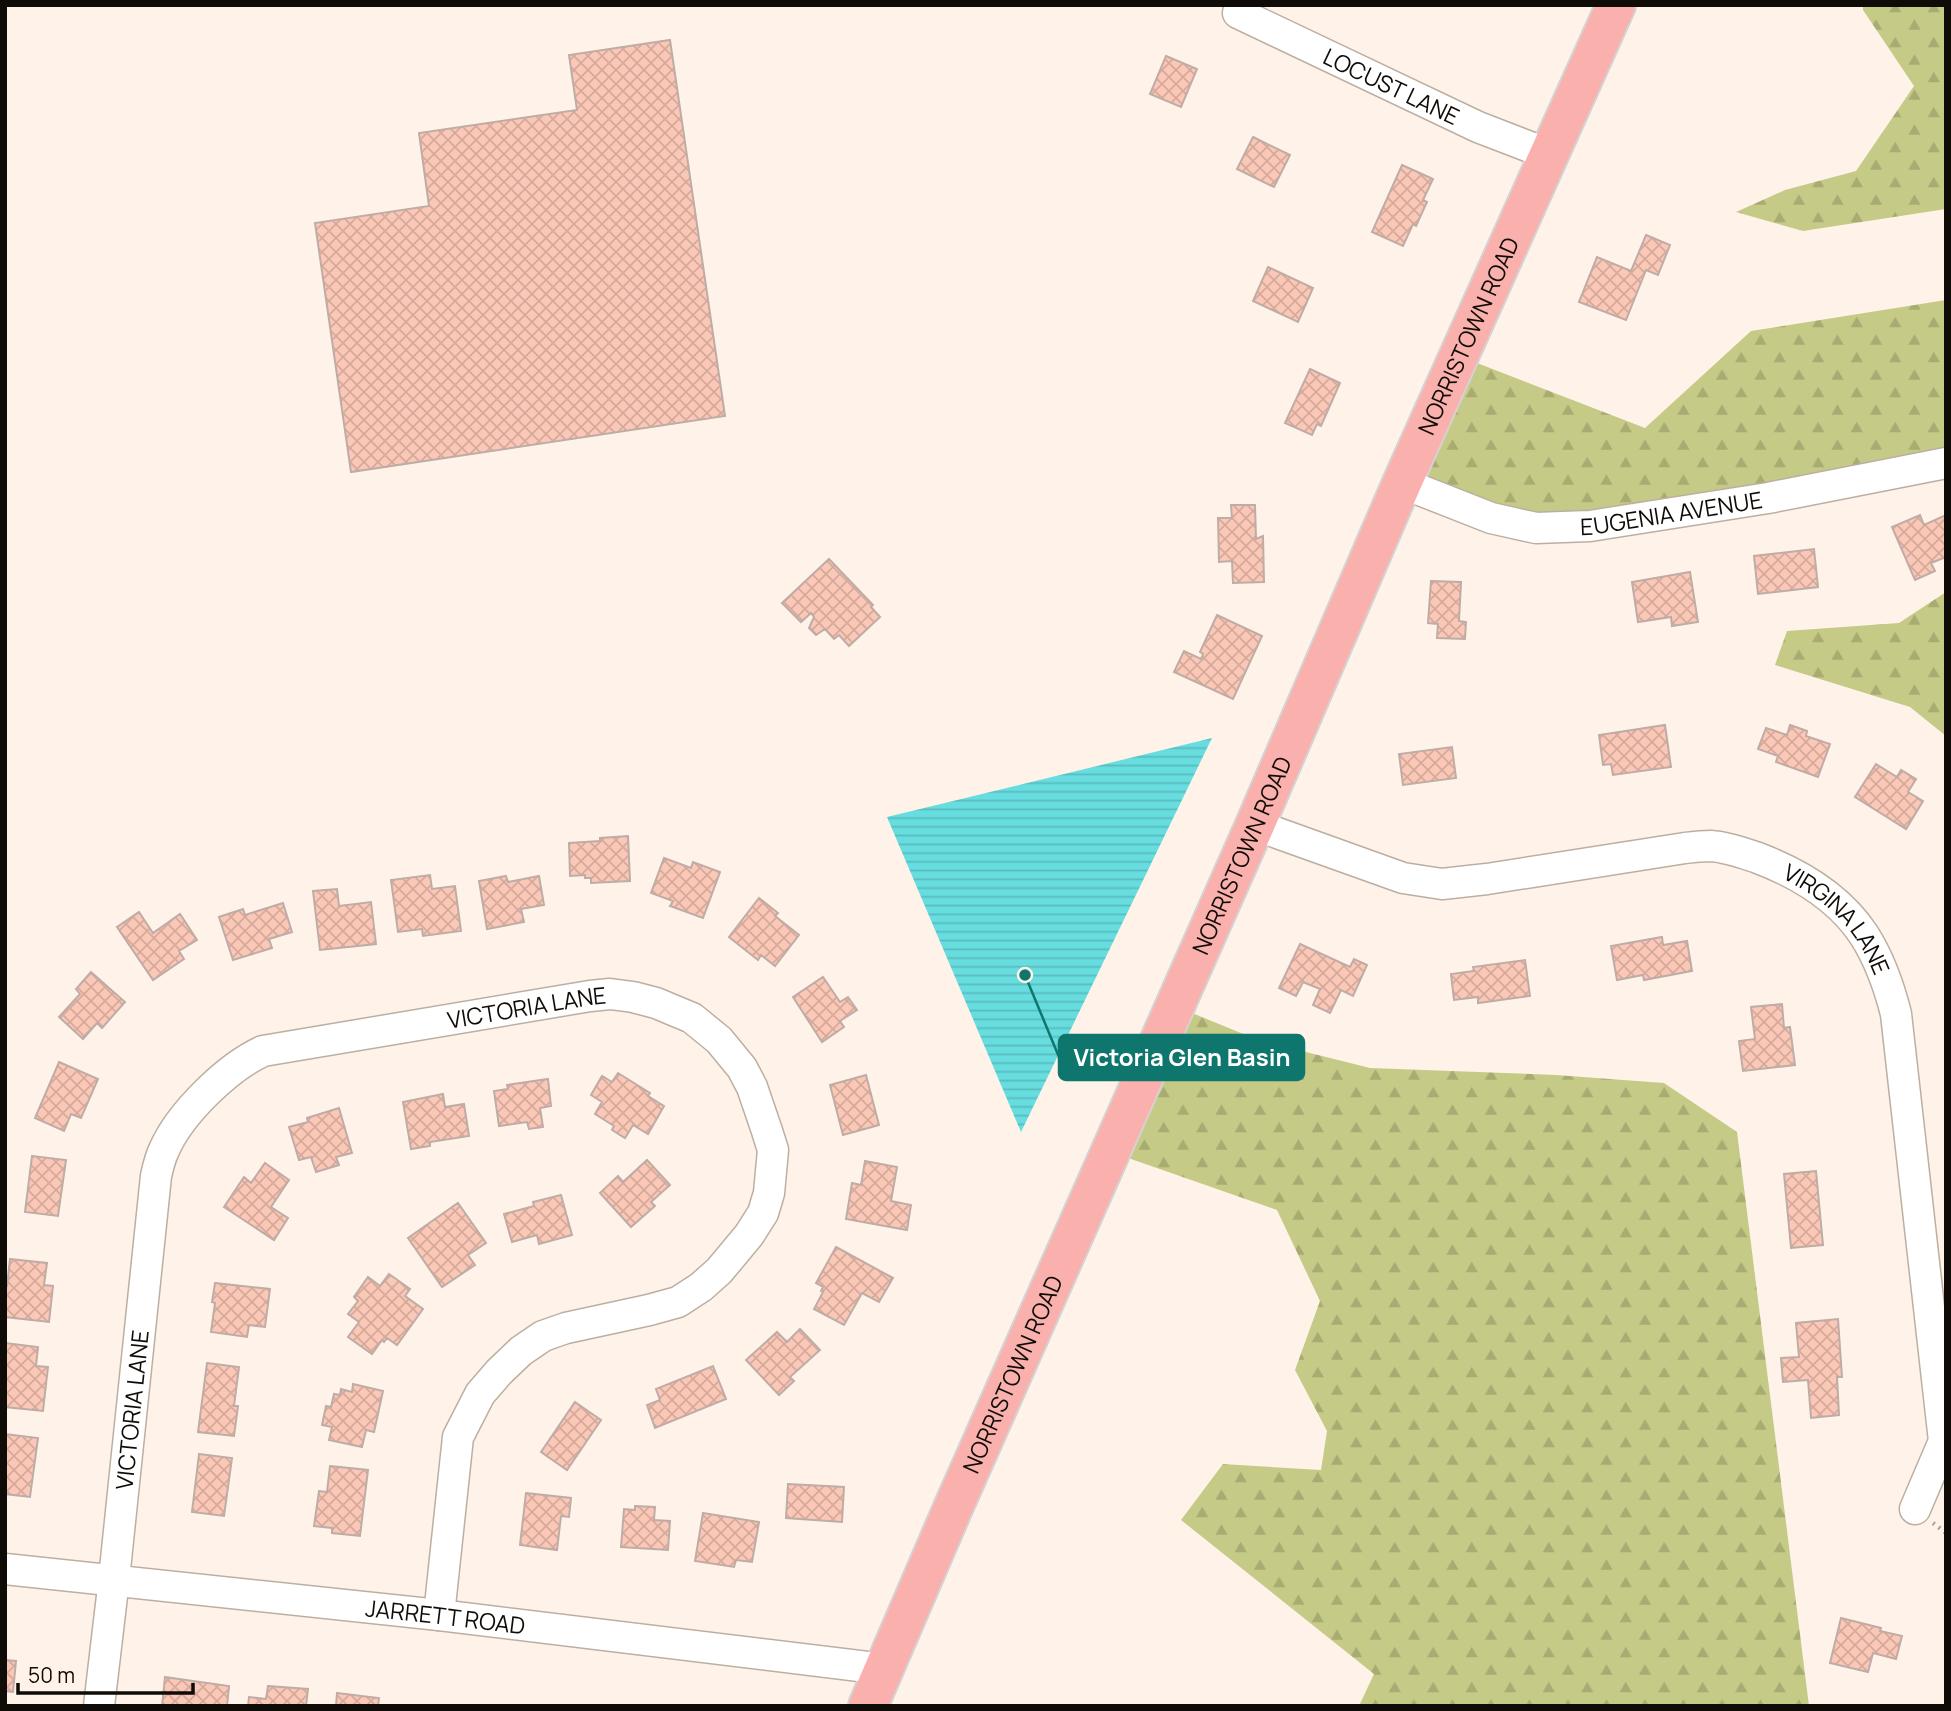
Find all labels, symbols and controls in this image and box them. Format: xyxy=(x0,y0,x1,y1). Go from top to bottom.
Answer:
street label: LOCUST LANE xyxy=(1318,40,1465,132)
street label: NORRISTOWN ROAD xyxy=(1410,232,1526,439)
street label: EUGENIA AVENUE xyxy=(1580,483,1765,542)
street label: NORRISTOWN ROAD xyxy=(1184,751,1299,959)
street label: VIRGINA LANE xyxy=(1778,856,1898,979)
street label: VICTORIA LANE xyxy=(445,978,608,1036)
callout: Victoria Glen Basin xyxy=(1059,1035,1304,1080)
text: Victoria Glen Basin xyxy=(1074,1040,1290,1073)
street label: NORRISTOWN ROAD xyxy=(954,1270,1070,1478)
street label: VICTORIA LANE xyxy=(107,1328,156,1491)
street label: JARRETT ROAD xyxy=(364,1591,527,1641)
scale bar xyxy=(18,1652,192,1696)
text: 50 m xyxy=(28,1661,75,1689)

